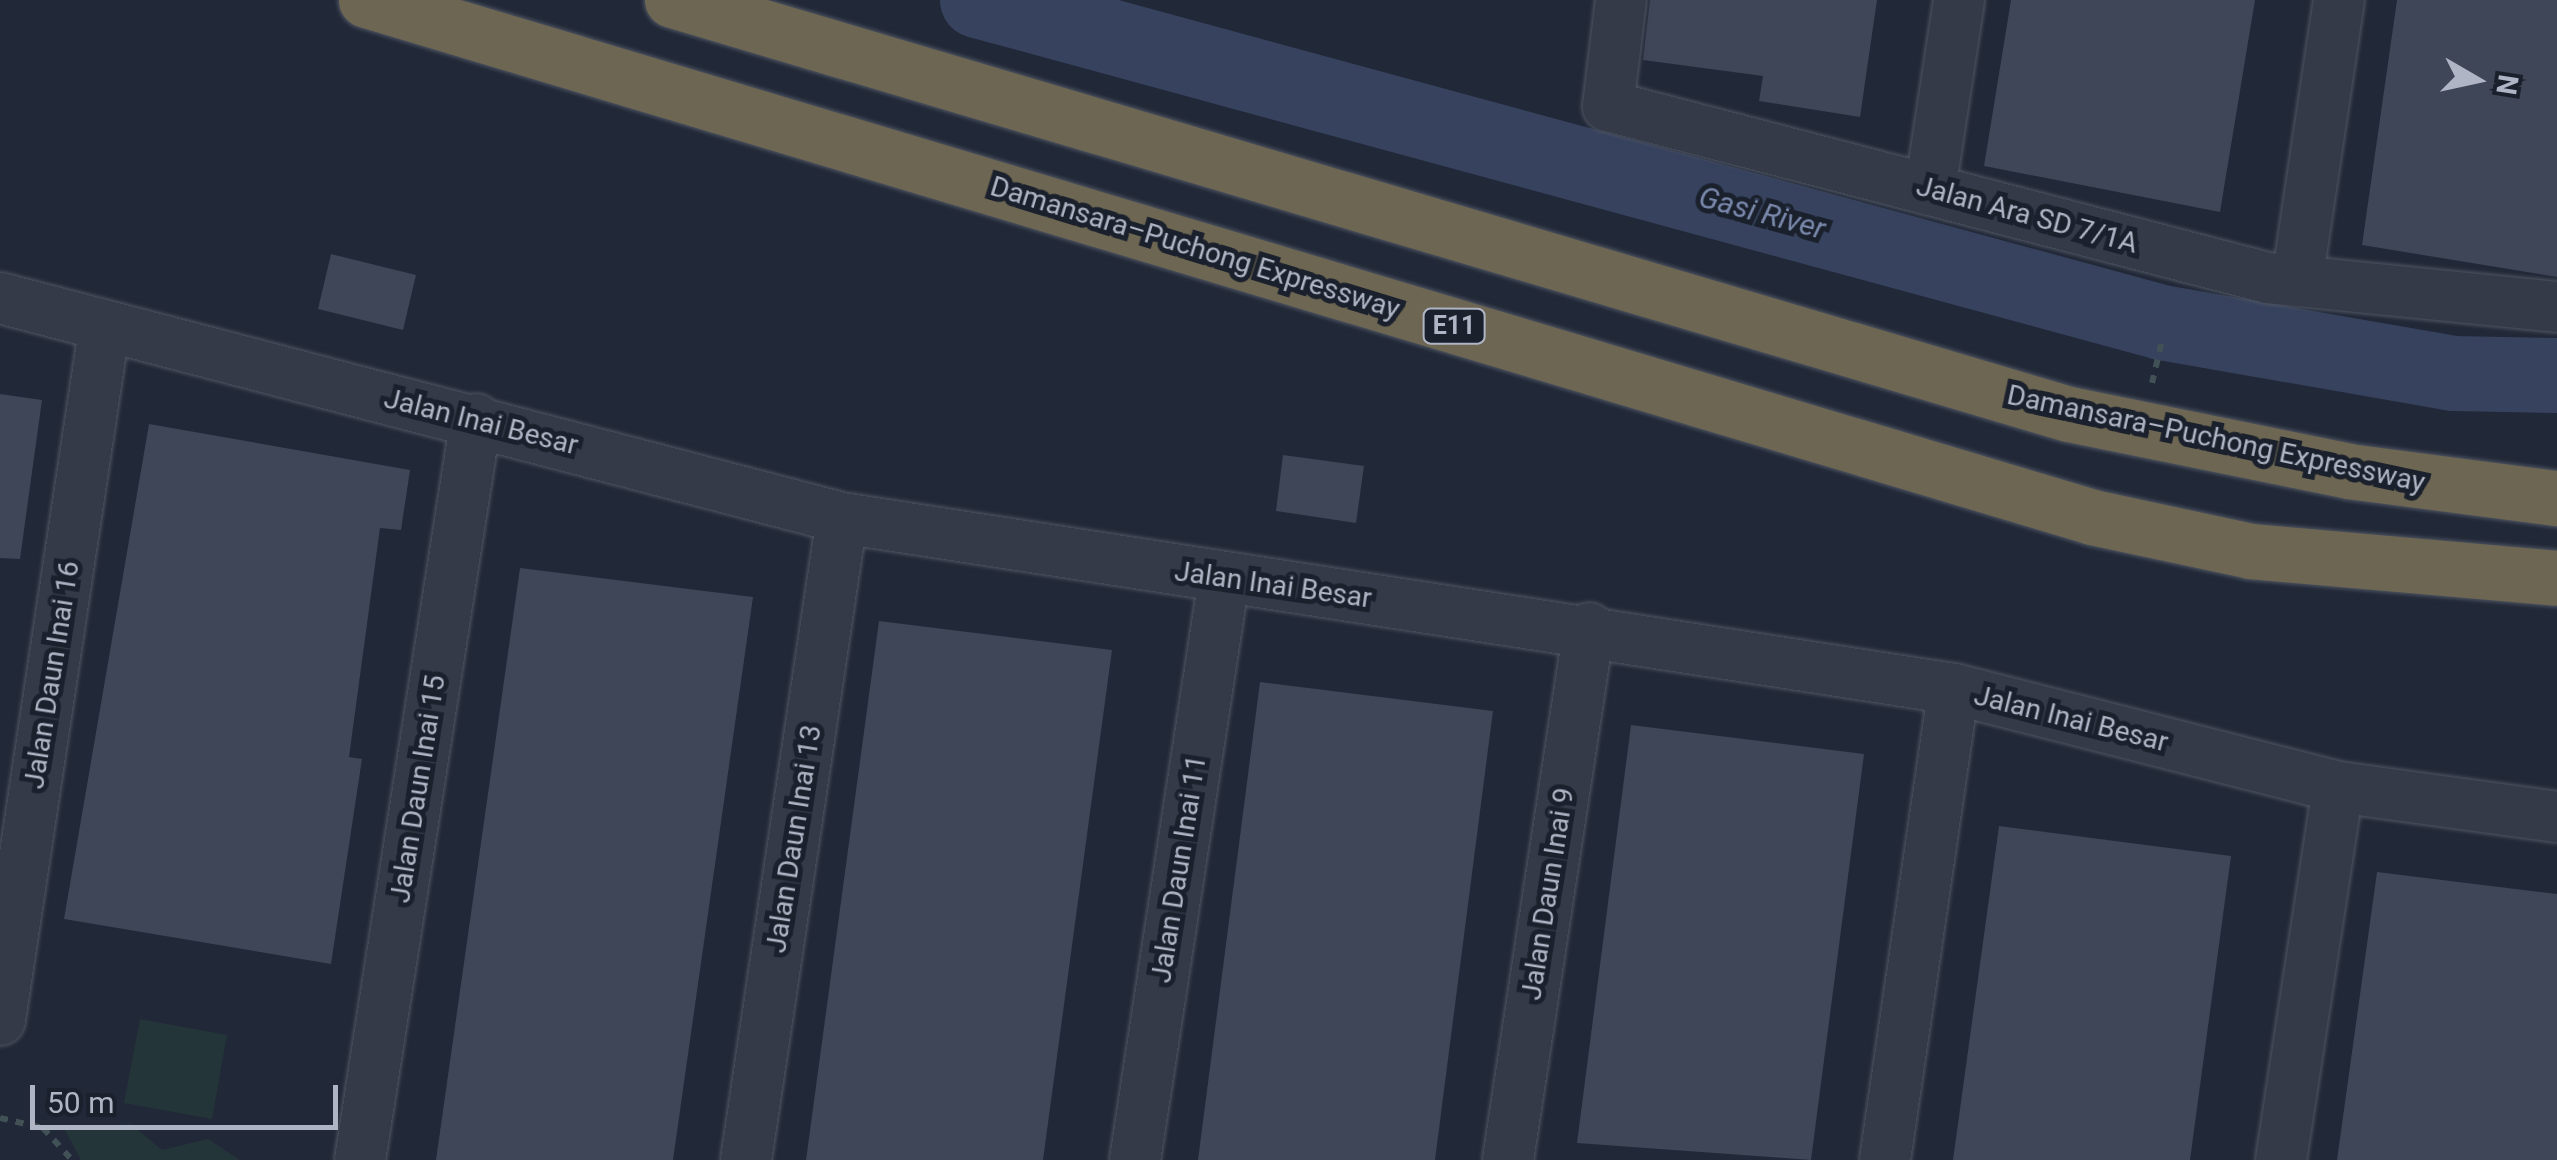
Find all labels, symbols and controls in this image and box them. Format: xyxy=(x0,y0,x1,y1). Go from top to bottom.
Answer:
north arrow xyxy=(2427,30,2527,130)
text: N xyxy=(2489,72,2525,97)
street label: Jalan Ara SD 7/1A xyxy=(1913,169,2141,261)
street label: Damansara–Puchong Expressway xyxy=(986,170,1404,326)
water label: Gasi River xyxy=(1695,179,1829,247)
road number: E11 xyxy=(1422,306,1486,346)
street label: Damansara–Puchong Expressway xyxy=(2004,378,2428,500)
street label: Jalan Inai Besar xyxy=(381,382,581,462)
street label: Jalan Inai Besar xyxy=(1172,555,1374,615)
street label: Jalan Daun Inai 16 xyxy=(17,559,87,791)
street label: Jalan Daun Inai 15 xyxy=(383,673,453,905)
street label: Jalan Inai Besar xyxy=(1971,679,2171,759)
street label: Jalan Daun Inai 13 xyxy=(759,723,829,955)
street label: Jalan Daun Inai 11 xyxy=(1144,753,1214,985)
street label: Jalan Daun Inai 9 xyxy=(1515,786,1581,1002)
scale bar xyxy=(35,1065,342,1127)
text: 50 m xyxy=(47,1085,114,1120)

